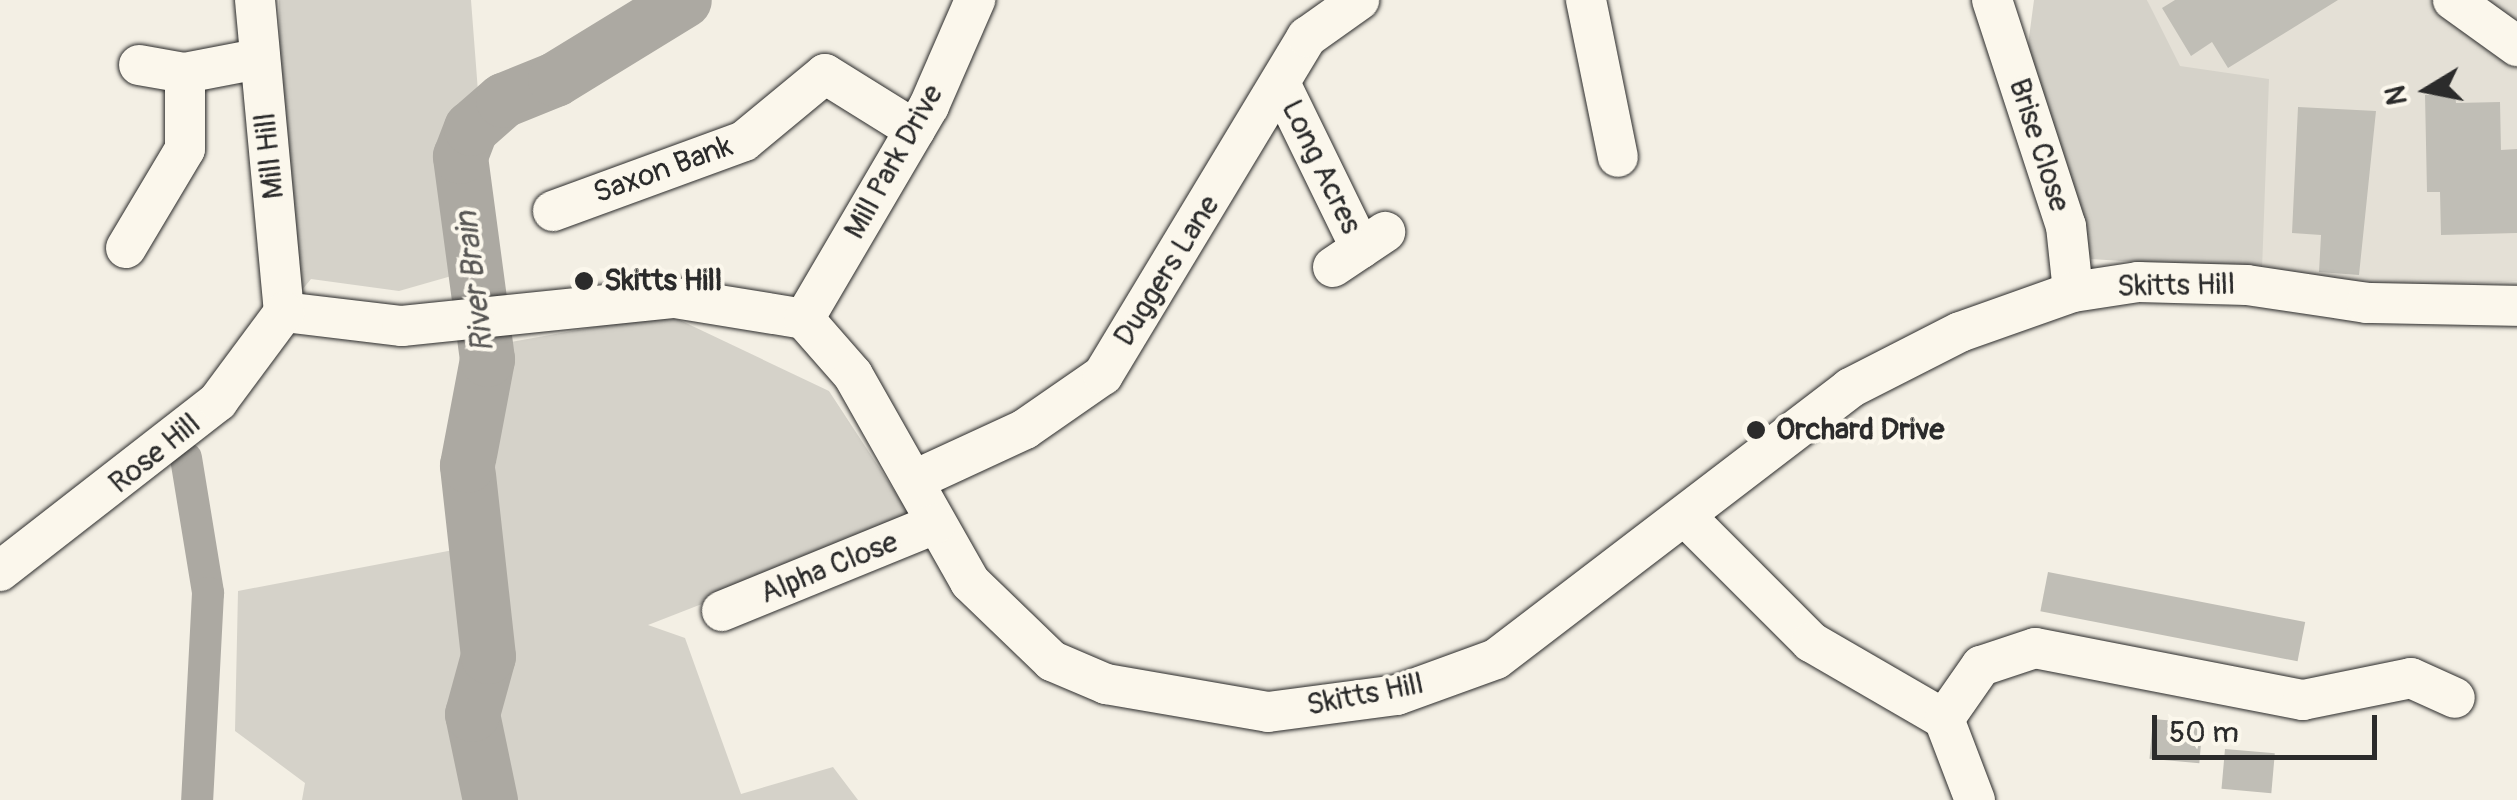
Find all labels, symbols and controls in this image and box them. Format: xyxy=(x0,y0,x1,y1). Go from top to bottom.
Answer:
north arrow xyxy=(2377,40,2477,140)
street label: Brise Close xyxy=(2001,74,2077,216)
street label: Mill Park Drive xyxy=(837,79,951,245)
text: N xyxy=(2378,83,2416,108)
street label: Long Acres xyxy=(1273,94,1369,240)
street label: Mill Hill xyxy=(248,111,292,201)
street label: Saxon Bank xyxy=(589,128,737,212)
street label: Duggers Lane xyxy=(1107,189,1227,353)
water label: River Brain xyxy=(447,209,503,355)
place label: Skitts Hill xyxy=(604,263,722,299)
street label: Skitts Hill xyxy=(2117,267,2235,305)
marker: Skitts Hill xyxy=(573,270,595,292)
street label: Rose Hill xyxy=(102,406,208,502)
place label: Orchard Drive xyxy=(1776,412,1944,448)
marker: Orchard Drive xyxy=(1745,419,1767,441)
street label: Alpha Close xyxy=(755,524,903,612)
street label: Skitts Hill xyxy=(1304,666,1426,724)
scale bar xyxy=(2157,695,2382,757)
text: 50 m xyxy=(2169,714,2239,751)

